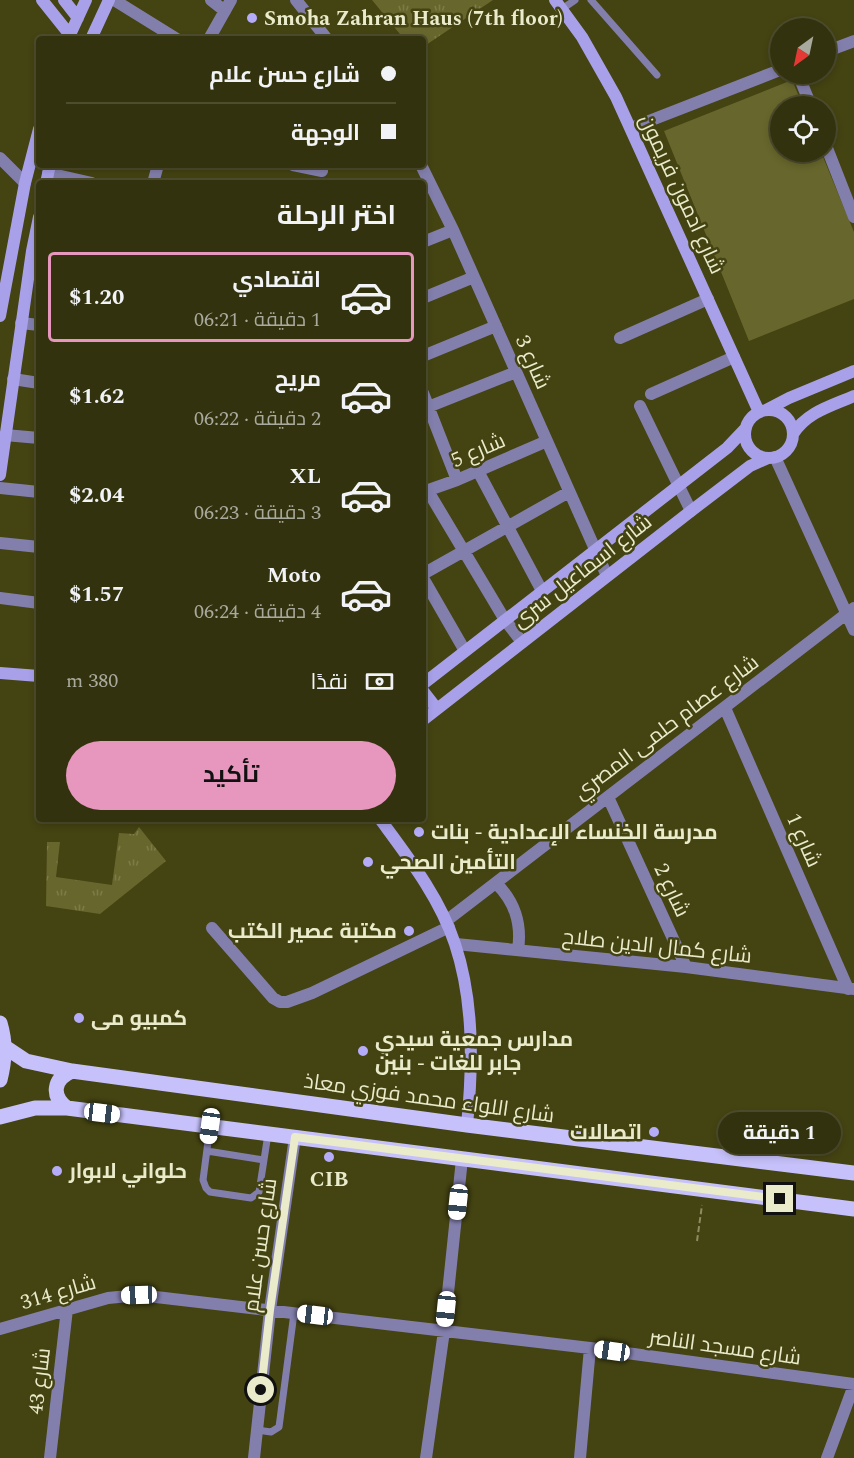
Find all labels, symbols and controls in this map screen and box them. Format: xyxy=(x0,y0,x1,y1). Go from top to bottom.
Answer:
place label: Smoha Zahran Haus (7th floor) xyxy=(264,3,563,35)
marker: Smoha Zahran Haus (7th floor) xyxy=(245,11,259,25)
north arrow xyxy=(770,18,836,84)
map controls xyxy=(770,18,836,162)
text: شارع حسن علام xyxy=(209,59,360,92)
button: locate xyxy=(770,96,836,162)
street label: شارع ادمون فريمون xyxy=(630,109,732,280)
text: الوجهة xyxy=(291,117,360,150)
text: اختر الرحلة xyxy=(277,195,396,237)
text: اقتصادي xyxy=(232,264,321,297)
icon: car xyxy=(339,270,393,324)
text: $1.20 xyxy=(69,281,124,314)
text: 1 دقيقة · 06:21 xyxy=(194,305,321,335)
street label: شارع 3 xyxy=(506,330,558,395)
text: مريح xyxy=(275,363,321,396)
icon: car xyxy=(339,369,393,423)
text: $1.62 xyxy=(69,380,124,413)
text: 2 دقيقة · 06:22 xyxy=(194,404,321,434)
street label: شارع 5 xyxy=(446,425,511,477)
text: XL xyxy=(290,460,321,493)
icon: car xyxy=(339,468,393,522)
text: $2.04 xyxy=(69,479,124,512)
text: 3 دقيقة · 06:23 xyxy=(194,498,321,528)
street label: شارع اسماعيل سرى xyxy=(506,507,659,637)
text: Moto xyxy=(267,559,321,592)
icon: car xyxy=(339,567,393,621)
text: $1.57 xyxy=(69,578,124,611)
text: 4 دقيقة · 06:24 xyxy=(194,597,321,627)
street label: شارع عصام حلمى المصري xyxy=(567,647,766,808)
icon: cash xyxy=(363,665,396,698)
text: 380 m xyxy=(66,666,118,696)
text: نقدًا xyxy=(310,666,348,699)
button: تأكيد xyxy=(66,741,396,810)
street label: شارع 1 xyxy=(777,808,829,873)
place label: مدرسة الخنساء الإعدادية - بنات xyxy=(431,817,718,849)
marker: مدرسة الخنساء الإعدادية - بنات xyxy=(412,825,426,839)
place label: التأمين الصحي xyxy=(380,847,516,879)
marker: التأمين الصحي xyxy=(361,855,375,869)
street label: شارع 2 xyxy=(645,858,698,923)
place label: مكتبة عصير الكتب xyxy=(228,916,397,948)
street label: شارع كمال الدين صلاح xyxy=(561,921,753,973)
marker: مكتبة عصير الكتب xyxy=(402,924,416,938)
place label: كمبيو مى xyxy=(91,1003,187,1035)
marker: كمبيو مى xyxy=(72,1011,86,1025)
place label: مدارس جمعية سيدي جابر للغات - بنين xyxy=(375,1024,573,1080)
marker: مدارس جمعية سيدي جابر للغات - بنين xyxy=(356,1044,370,1058)
street label: شارع اللواء محمد فوزي معاذ xyxy=(302,1066,556,1132)
car xyxy=(83,1102,121,1124)
car xyxy=(199,1107,221,1145)
callout: 1 دقيقة xyxy=(718,1112,842,1154)
place label: اتصالات xyxy=(570,1117,642,1149)
text: 1 دقيقة xyxy=(743,1118,816,1148)
marker: اتصالات xyxy=(647,1125,661,1139)
marker: CIB xyxy=(322,1150,336,1164)
place label: حلواني لابوار xyxy=(68,1156,187,1188)
marker: حلواني لابوار xyxy=(50,1164,64,1178)
place label: CIB xyxy=(310,1164,348,1196)
street label: شارع حسن علام xyxy=(236,1176,286,1314)
car xyxy=(447,1183,469,1221)
route end xyxy=(766,1185,793,1212)
street label: شارع 314 xyxy=(17,1267,100,1319)
car xyxy=(121,1285,157,1305)
car xyxy=(435,1290,457,1328)
car xyxy=(296,1304,334,1326)
street label: شارع مسجد الناصر xyxy=(646,1321,803,1374)
car xyxy=(593,1340,631,1362)
street label: شارع 43 xyxy=(20,1346,60,1416)
route start xyxy=(247,1376,274,1403)

